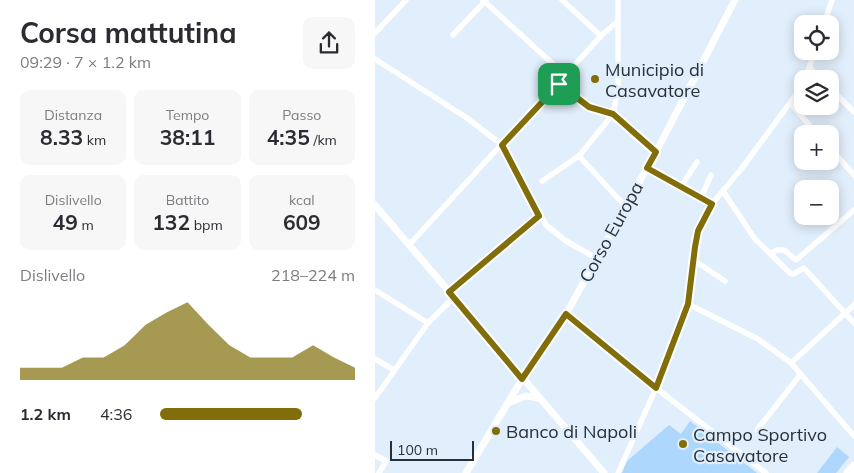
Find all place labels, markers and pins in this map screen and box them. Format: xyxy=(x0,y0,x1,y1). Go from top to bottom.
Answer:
place label: Municipio di Casavatore xyxy=(605,58,704,102)
pin xyxy=(538,63,580,105)
marker: Municipio di Casavatore xyxy=(589,73,601,85)
place label: Banco di Napoli xyxy=(506,420,637,443)
place label: Campo Sportivo Casavatore xyxy=(693,423,827,467)
marker: Banco di Napoli xyxy=(490,425,502,437)
marker: Campo Sportivo Casavatore xyxy=(677,438,689,450)

